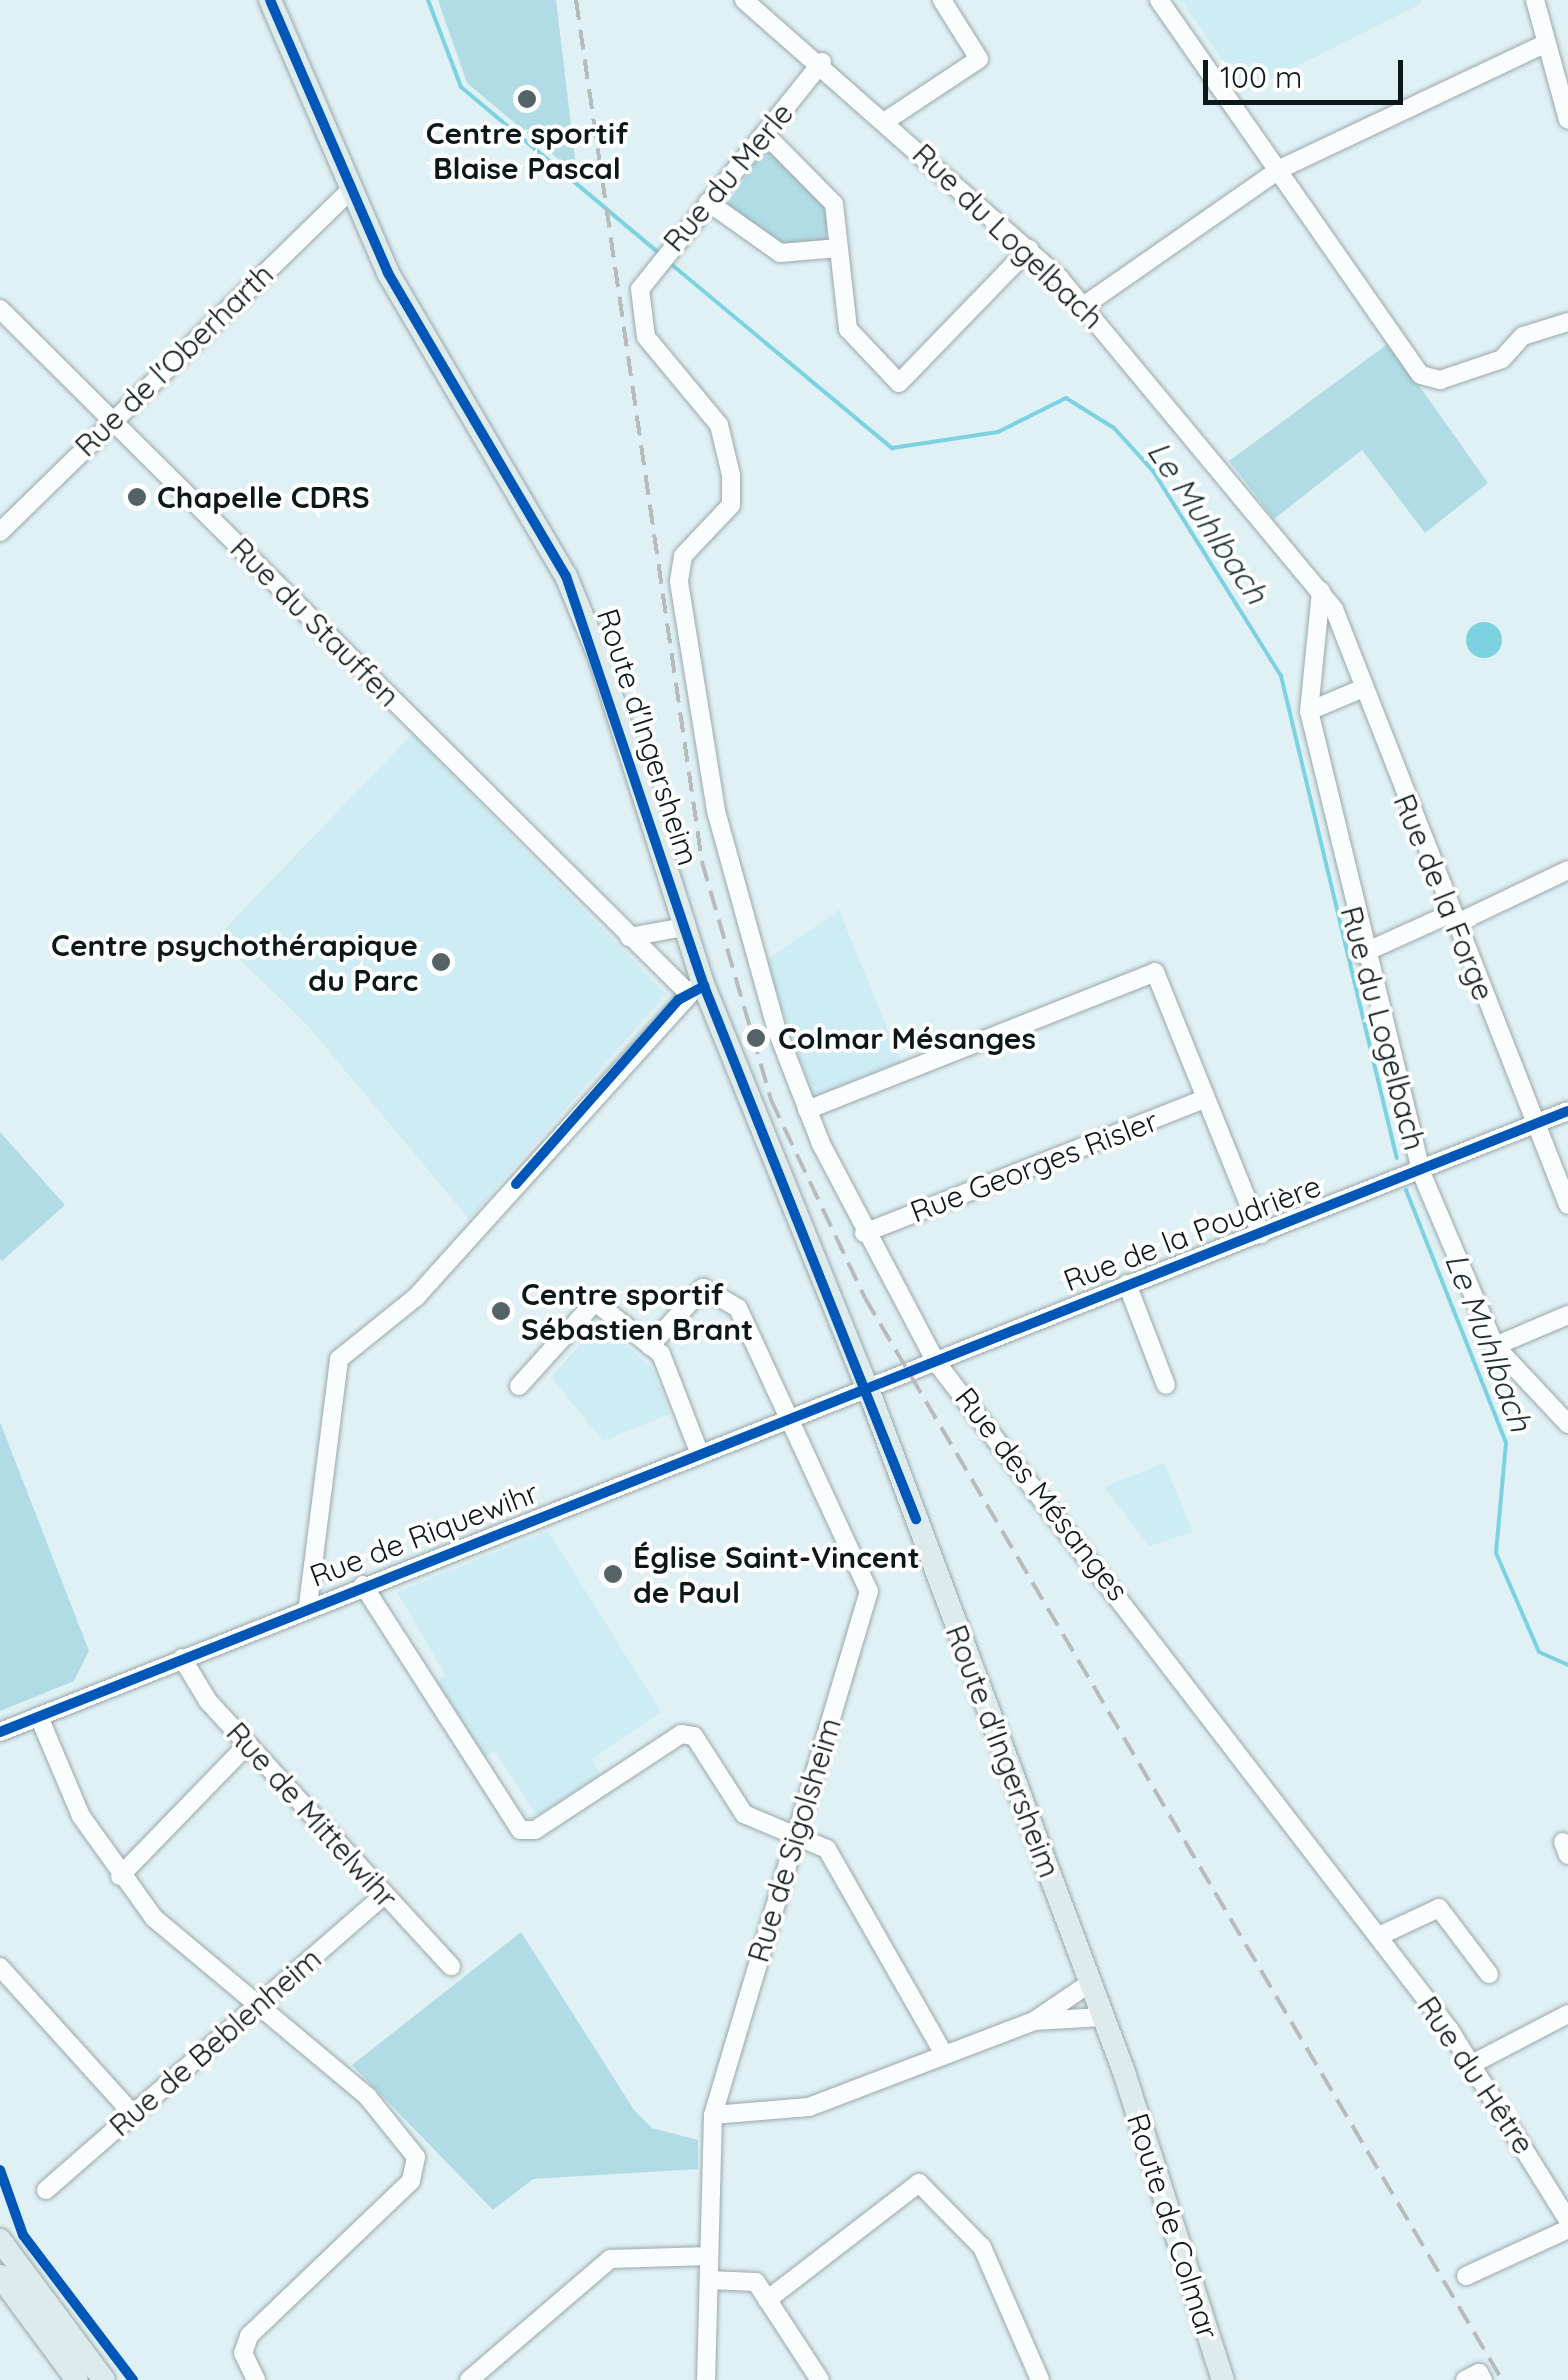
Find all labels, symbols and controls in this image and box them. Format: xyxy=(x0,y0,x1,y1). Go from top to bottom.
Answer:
scale bar xyxy=(1208,40,1408,102)
text: 100 m xyxy=(1220,58,1302,96)
marker: Centre sportif Blaise Pascal xyxy=(516,88,538,110)
street label: Rue du Merle xyxy=(655,95,801,259)
place label: Centre sportif Blaise Pascal xyxy=(426,115,628,186)
street label: Rue du Logelbach xyxy=(905,136,1111,336)
street label: Rue de l'Oberharth xyxy=(67,256,281,464)
water label: Le Muhlbach xyxy=(1140,434,1276,610)
place label: Chapelle CDRS xyxy=(157,479,370,515)
marker: Chapelle CDRS xyxy=(126,486,148,508)
street label: Rue du Stauffen xyxy=(223,530,407,714)
street label: Route d'Ingersheim xyxy=(590,604,706,870)
street label: Rue de la Forge xyxy=(1386,789,1502,1005)
street label: Rue du Logelbach xyxy=(1333,902,1433,1154)
place label: Centre psychothérapique du Parc xyxy=(51,927,418,998)
marker: Centre psychothérapique du Parc xyxy=(428,949,454,975)
place label: Colmar Mésanges xyxy=(778,1020,1036,1056)
marker: Colmar Mésanges xyxy=(743,1025,769,1051)
street label: Rue Georges Risler xyxy=(905,1102,1163,1230)
street label: Rue de la Poudrière xyxy=(1058,1167,1326,1299)
water label: Le Muhlbach xyxy=(1437,1248,1541,1436)
place label: Centre sportif Sébastien Brant xyxy=(521,1276,753,1346)
marker: Centre sportif Sébastien Brant xyxy=(490,1300,512,1322)
street label: Rue des Mésanges xyxy=(948,1380,1136,1608)
street label: Rue de Riquewihr xyxy=(305,1474,543,1594)
place label: Église Saint-Vincent de Paul xyxy=(633,1539,920,1610)
marker: Église Saint-Vincent de Paul xyxy=(602,1563,624,1585)
street label: Route d'Ingersheim xyxy=(938,1620,1068,1882)
street label: Rue de Sigolsheim xyxy=(740,1713,848,1967)
street label: Rue de Mittelwihr xyxy=(219,1715,405,1915)
street label: Rue de Beblenheim xyxy=(102,1940,328,2144)
street label: Rue du Hêtre xyxy=(1410,1989,1542,2161)
street label: Route de Colmar xyxy=(1120,2109,1226,2343)

